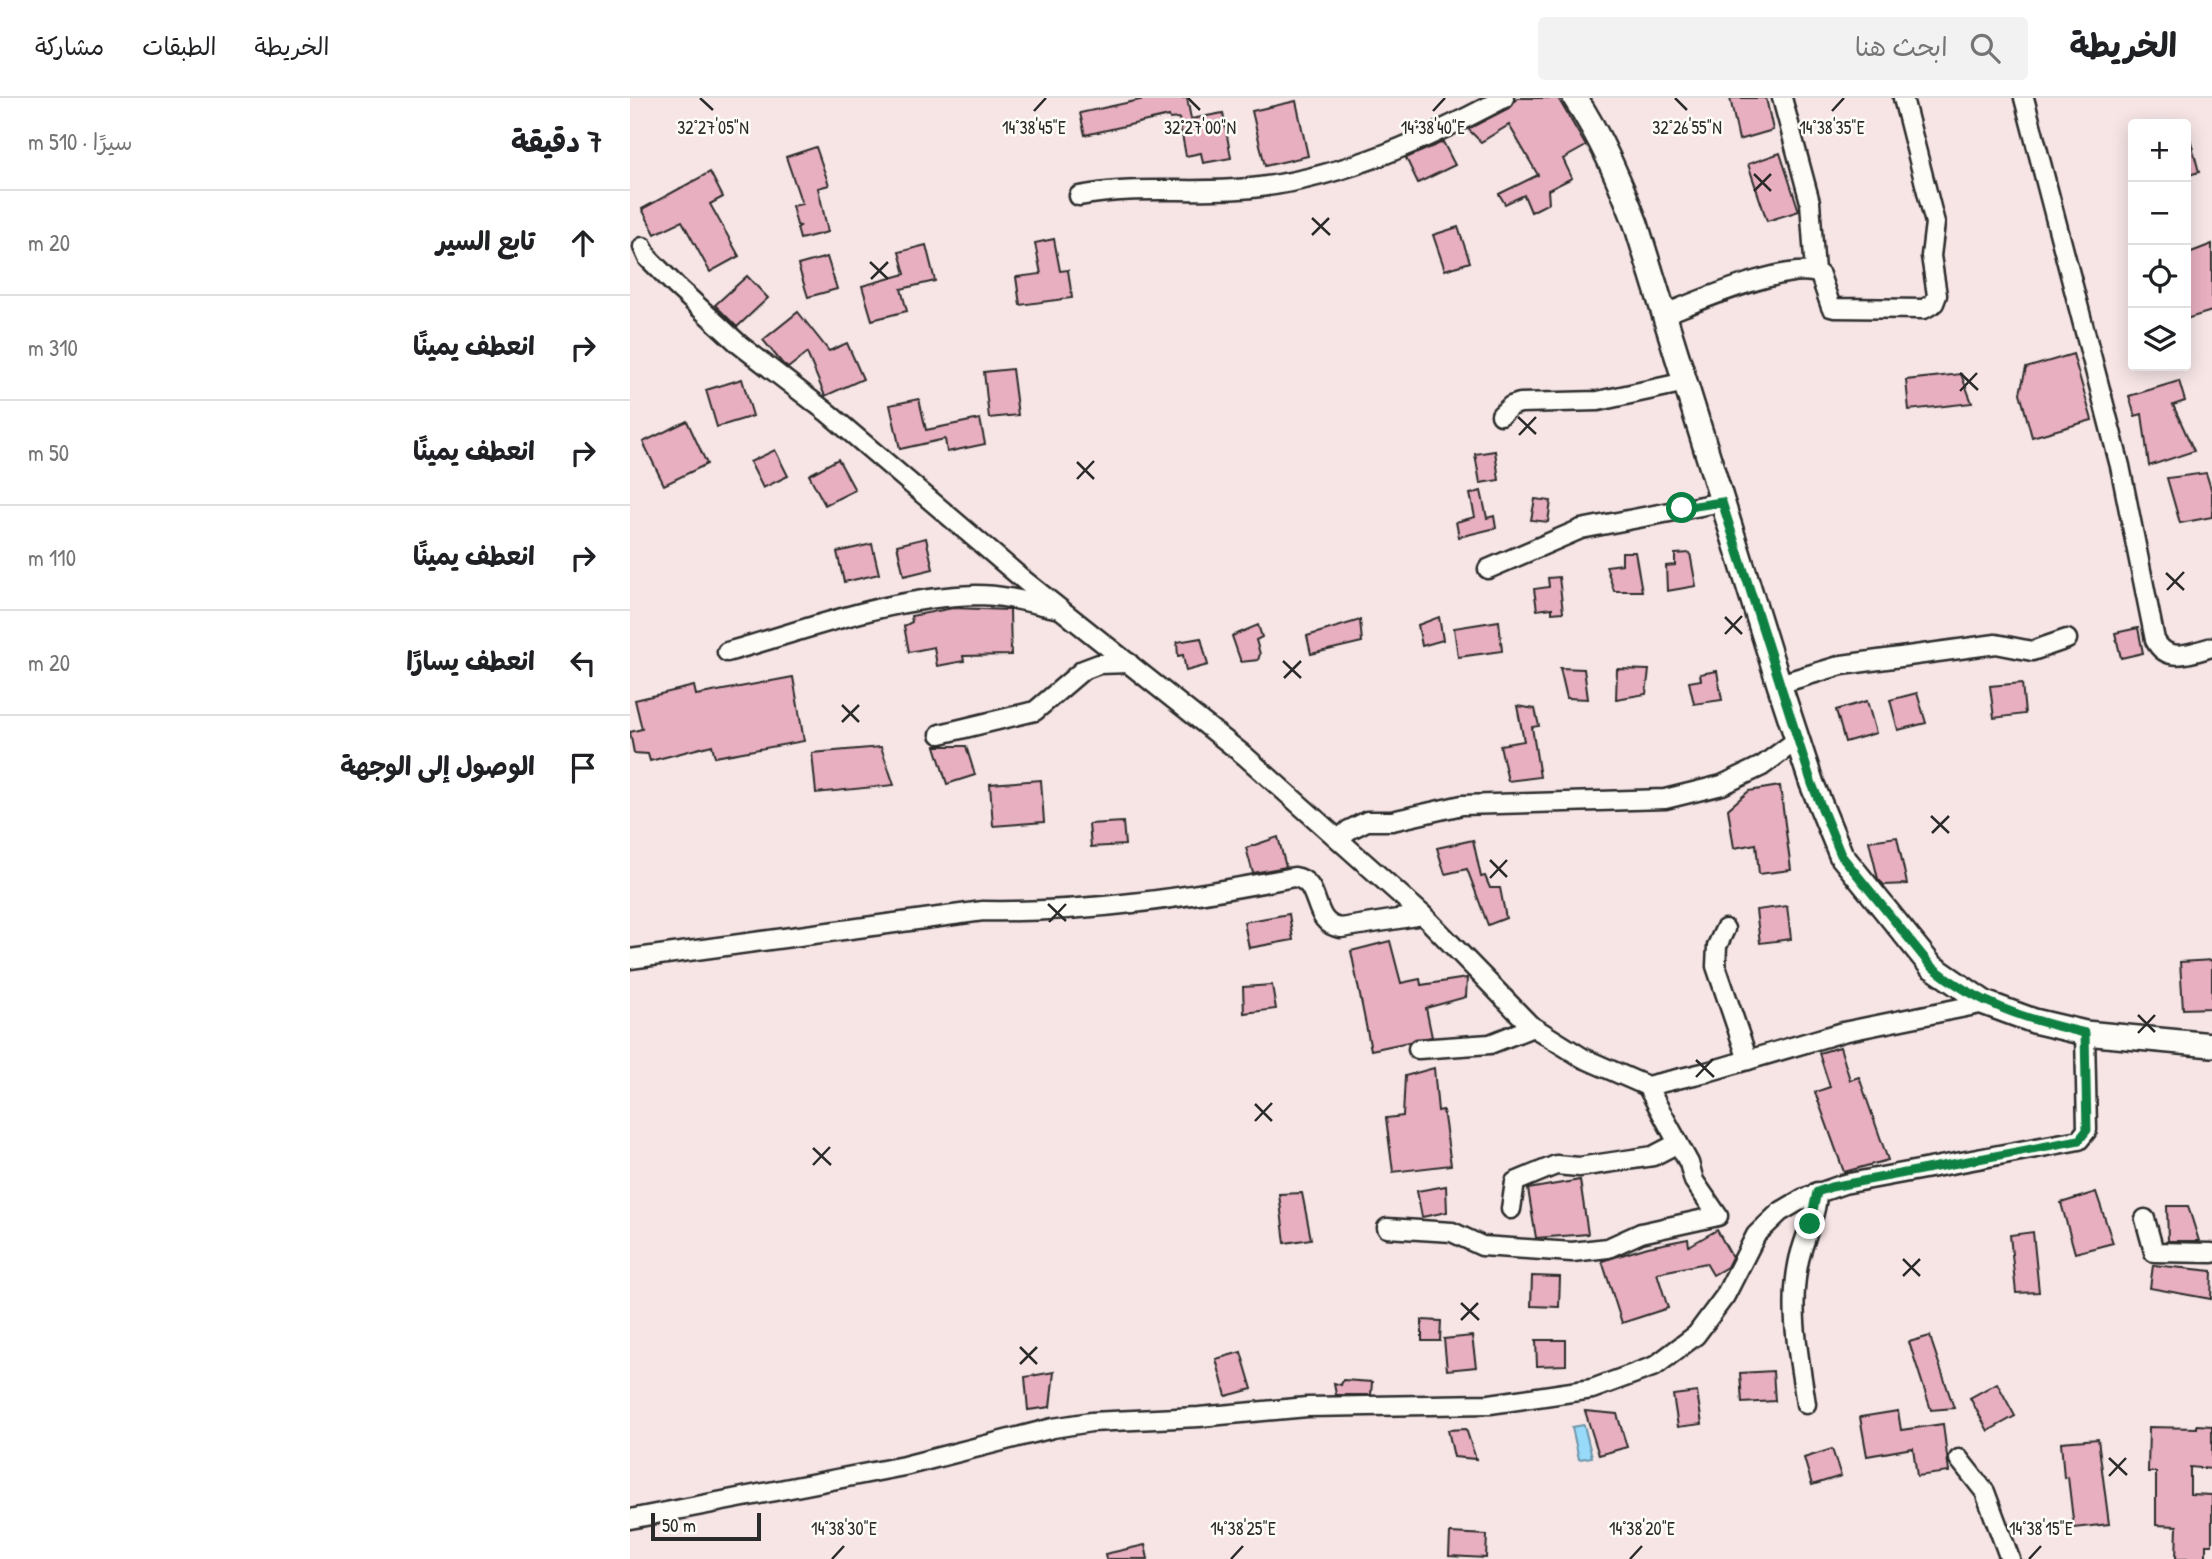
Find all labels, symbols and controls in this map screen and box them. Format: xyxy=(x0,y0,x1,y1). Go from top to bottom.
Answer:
search box xyxy=(1538,17,2028,80)
text: الخريطة xyxy=(2070,23,2177,67)
text: ابحث هنا xyxy=(1855,29,1948,64)
icon: search xyxy=(1966,29,2004,67)
text: مشاركة xyxy=(35,30,104,62)
text: الطبقات xyxy=(142,30,217,62)
text: الخريطة xyxy=(255,30,329,62)
text: 32°27'05"N xyxy=(677,115,749,140)
text: 14°38'45"E xyxy=(1002,115,1066,140)
text: 32°27'00"N xyxy=(1164,115,1236,140)
text: 14°38'40"E xyxy=(1401,115,1465,140)
text: 32°26'55"N xyxy=(1652,115,1722,140)
text: 14°38'35"E xyxy=(1799,115,1865,140)
map controls xyxy=(2128,119,2191,371)
button: + xyxy=(2128,119,2191,182)
text: 7 دقيقة xyxy=(511,121,602,161)
text: سيرًا · 510 m xyxy=(28,126,133,157)
button: − xyxy=(2128,182,2191,245)
text: تابع السير xyxy=(436,223,535,258)
icon: ahead xyxy=(564,224,602,262)
text: 20 m xyxy=(28,227,70,258)
button: locate xyxy=(2128,245,2191,308)
button: layers xyxy=(2128,308,2191,371)
text: انعطف يمينًا xyxy=(413,328,535,363)
icon: right xyxy=(564,329,602,367)
text: 310 m xyxy=(28,332,78,363)
text: انعطف يمينًا xyxy=(413,433,535,468)
icon: right xyxy=(564,434,602,472)
text: 50 m xyxy=(28,437,69,468)
route start xyxy=(1666,492,1697,523)
text: انعطف يمينًا xyxy=(413,538,535,573)
icon: right xyxy=(564,539,602,577)
text: 110 m xyxy=(28,542,76,573)
text: انعطف يسارًا xyxy=(406,643,535,678)
icon: left xyxy=(564,644,602,682)
text: 20 m xyxy=(28,647,70,678)
text: الوصول إلى الوجهة xyxy=(340,748,535,783)
icon: arrive xyxy=(564,749,602,787)
route end xyxy=(1794,1208,1825,1239)
scale bar xyxy=(651,1510,761,1542)
text: 50 m xyxy=(662,1512,696,1538)
text: 14°38'30"E xyxy=(811,1516,877,1541)
text: 14°38'25"E xyxy=(1210,1516,1276,1541)
text: 14°38'20"E xyxy=(1609,1516,1675,1541)
text: 14°38'15"E xyxy=(2009,1516,2073,1541)

